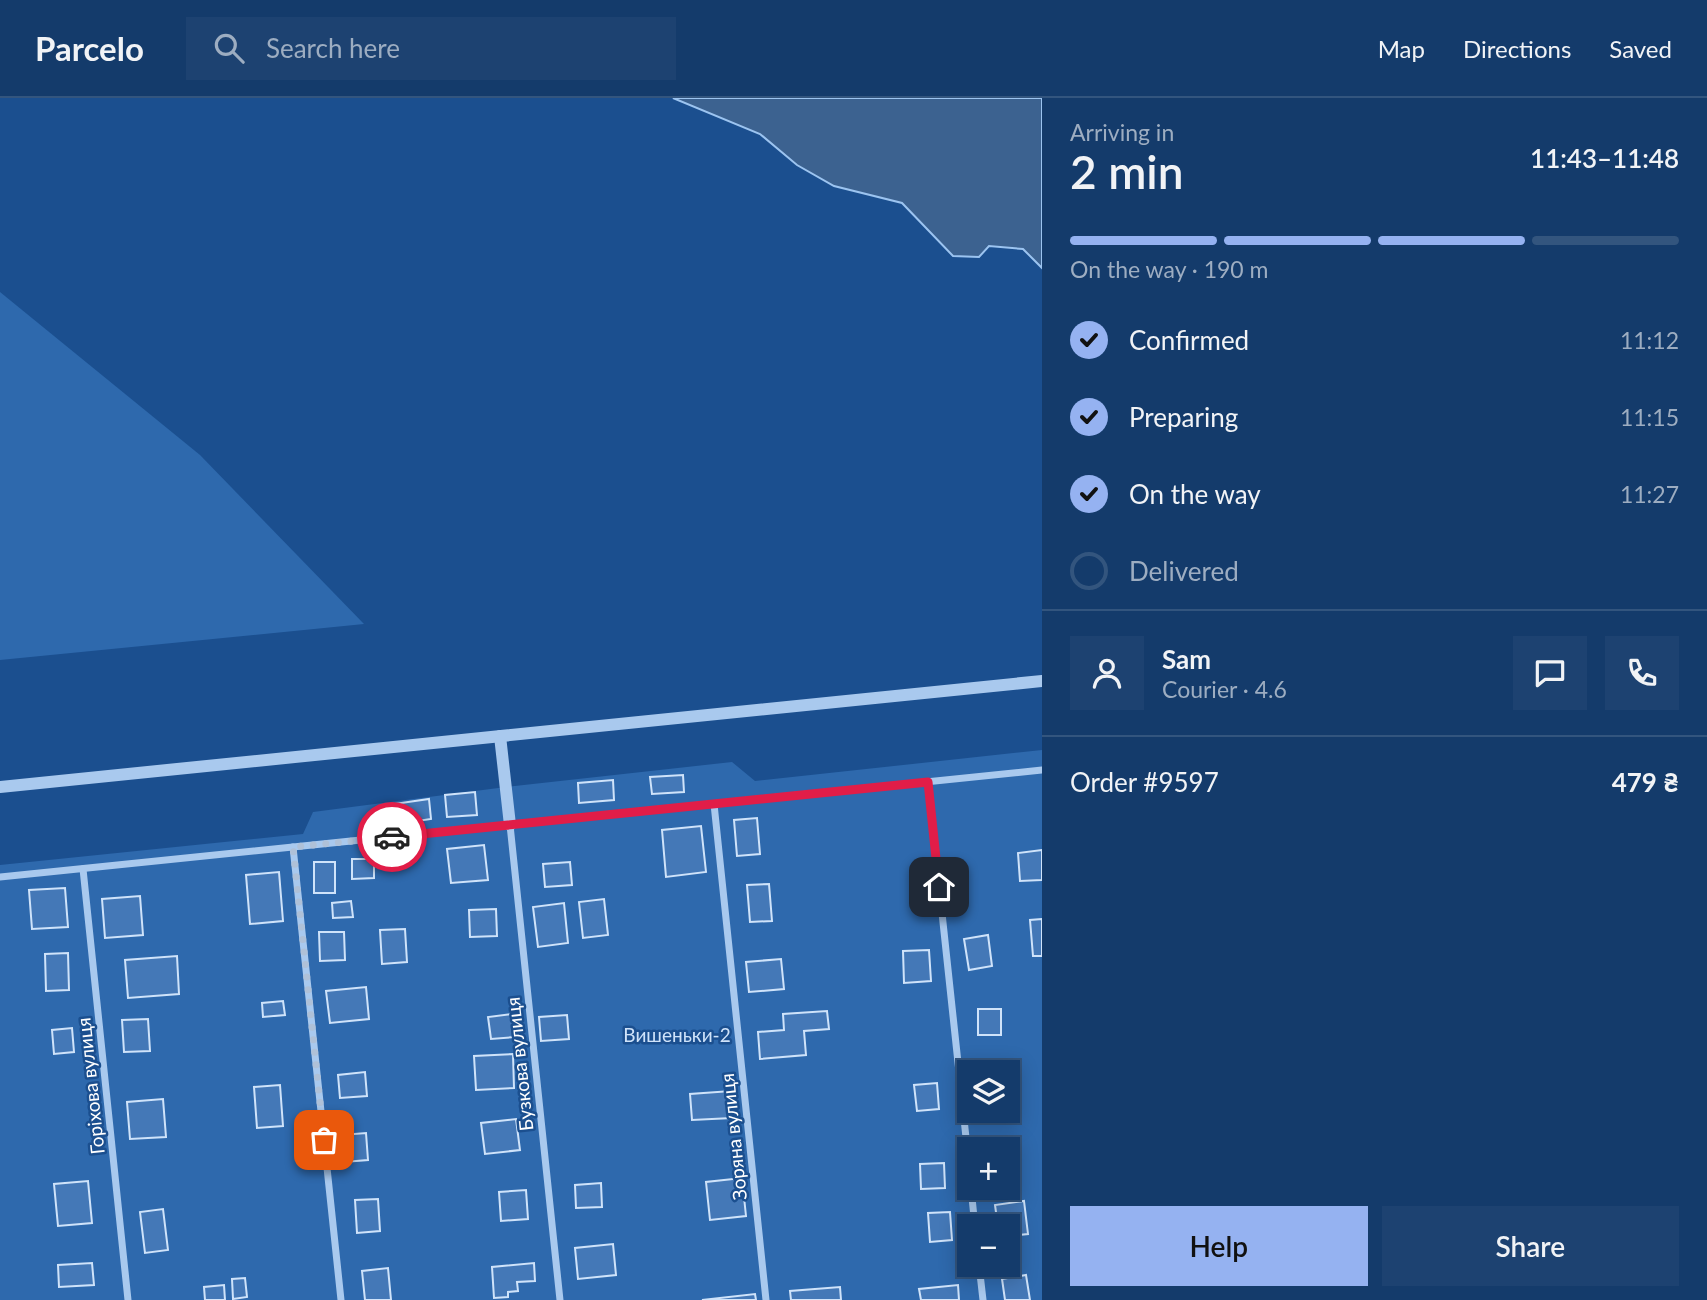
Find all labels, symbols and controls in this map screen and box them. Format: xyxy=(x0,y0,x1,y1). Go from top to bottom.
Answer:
search box xyxy=(186,17,676,80)
text: Parcelo xyxy=(35,28,144,68)
icon: search xyxy=(210,29,248,67)
text: Search here xyxy=(266,32,400,64)
text: Map xyxy=(1378,34,1425,63)
text: Directions xyxy=(1463,34,1571,63)
text: Saved xyxy=(1609,34,1672,63)
text: Arriving in xyxy=(1070,118,1174,146)
text: 11:43–11:48 xyxy=(1530,142,1679,174)
text: 2 min xyxy=(1070,144,1184,199)
text: On the way · 190 m xyxy=(1070,255,1269,283)
icon: check xyxy=(1070,321,1108,359)
text: Confirmed xyxy=(1129,324,1249,356)
text: 11:12 xyxy=(1620,326,1679,354)
icon: check xyxy=(1070,398,1108,436)
text: Preparing xyxy=(1129,401,1238,433)
text: 11:15 xyxy=(1620,403,1679,431)
icon: check xyxy=(1070,475,1108,513)
text: On the way xyxy=(1129,478,1261,510)
text: 11:27 xyxy=(1620,480,1679,508)
text: Delivered xyxy=(1129,555,1239,587)
button: person xyxy=(1070,636,1144,710)
button: chat xyxy=(1513,636,1587,710)
button: phone xyxy=(1605,636,1679,710)
text: Sam xyxy=(1162,643,1211,675)
text: Courier · 4.6 xyxy=(1162,675,1287,703)
text: Order #9597 xyxy=(1070,766,1219,798)
text: 479 ₴ xyxy=(1612,766,1679,798)
courier xyxy=(357,802,427,872)
icon: car xyxy=(373,818,411,856)
pin xyxy=(909,857,969,917)
icon: home xyxy=(920,868,958,906)
street label: Бузкова вулиця xyxy=(501,996,537,1132)
street label: Горіхова вулиця xyxy=(71,1016,109,1156)
park label: Вишеньки-2 xyxy=(623,1023,731,1046)
map controls xyxy=(957,1060,1020,1277)
button: layers xyxy=(957,1060,1020,1123)
street label: Зоряна вулиця xyxy=(715,1072,751,1202)
pin xyxy=(294,1110,354,1170)
icon: bag xyxy=(305,1121,343,1159)
button: + xyxy=(957,1137,1020,1200)
button: Help xyxy=(1070,1206,1368,1286)
button: Share xyxy=(1382,1206,1679,1286)
button: − xyxy=(957,1214,1020,1277)

